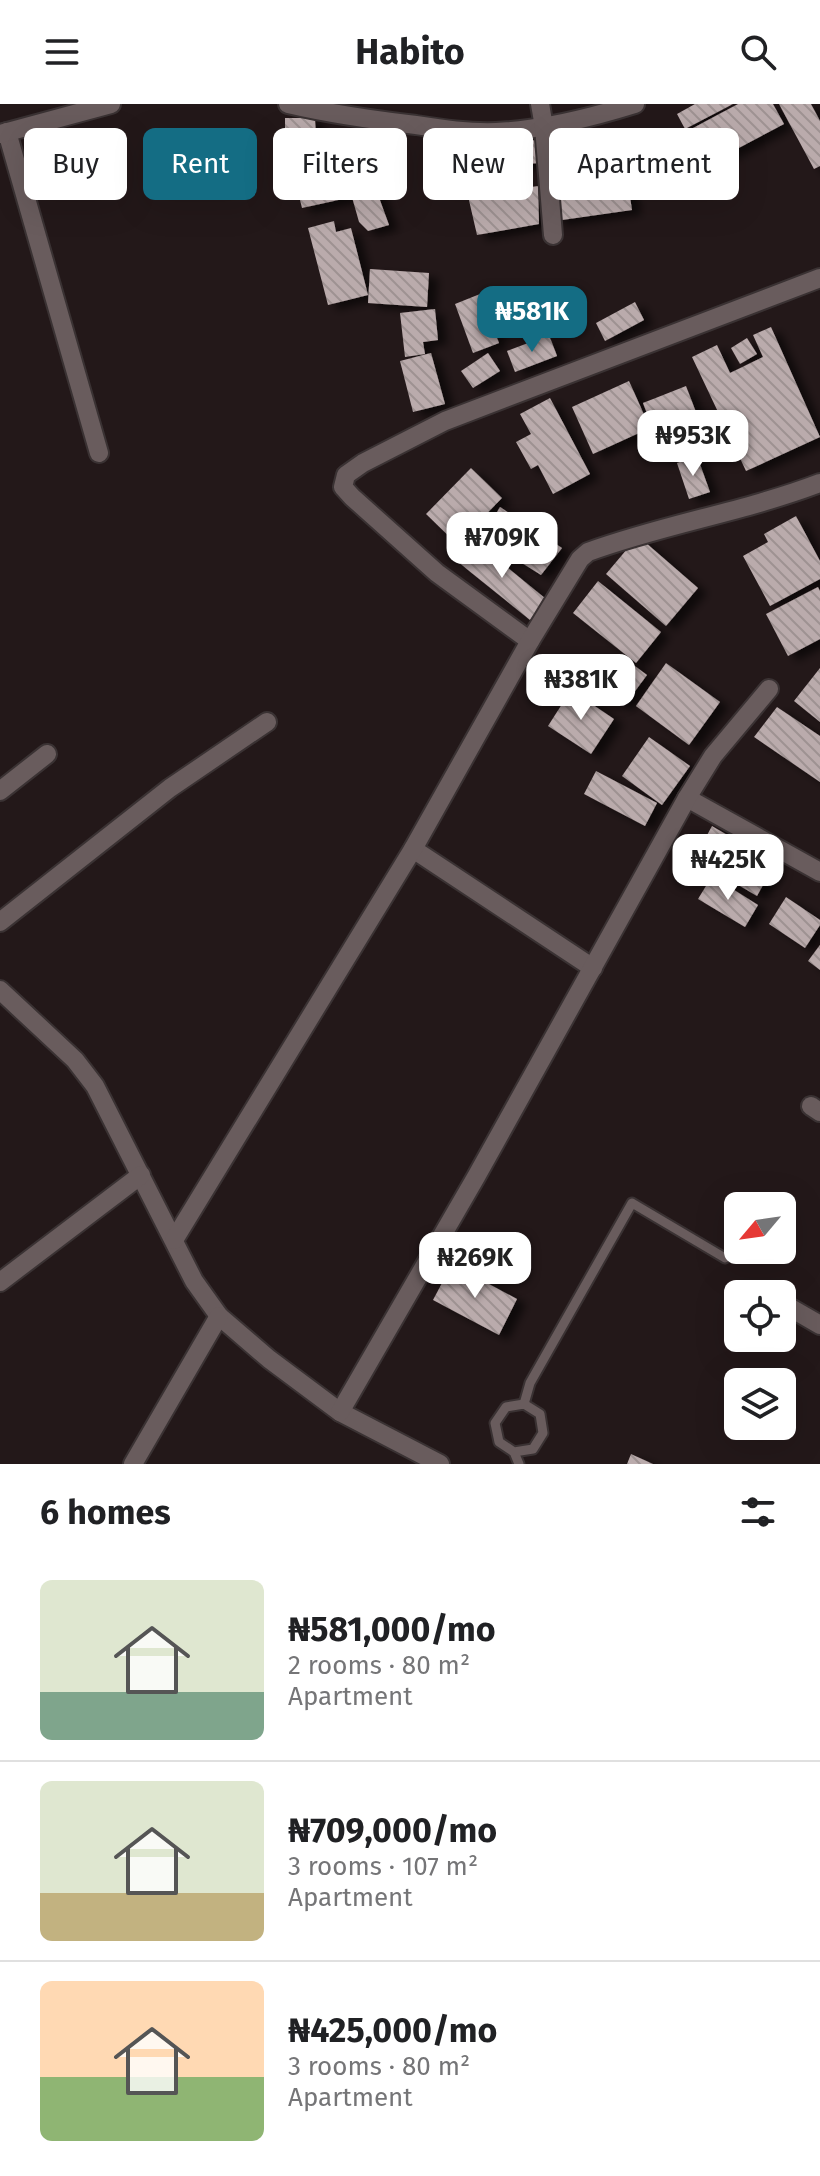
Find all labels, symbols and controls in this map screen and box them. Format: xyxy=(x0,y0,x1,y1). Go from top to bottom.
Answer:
icon: menu xyxy=(40,30,84,74)
text: Habito xyxy=(355,30,465,74)
icon: search xyxy=(736,30,780,74)
chip: Buy xyxy=(24,128,127,200)
chip: Rent xyxy=(143,128,257,200)
chip: Filters xyxy=(273,128,407,200)
chip: New xyxy=(423,128,533,200)
chip: Apartment xyxy=(549,128,739,200)
pin: ₦581K xyxy=(476,286,588,354)
text: ₦581K xyxy=(495,296,569,327)
pin: ₦953K xyxy=(637,410,749,478)
text: ₦953K xyxy=(655,420,731,451)
pin: ₦709K xyxy=(446,512,558,580)
text: ₦709K xyxy=(465,522,539,553)
pin: ₦381K xyxy=(525,654,637,722)
text: ₦381K xyxy=(544,664,618,695)
pin: ₦425K xyxy=(672,834,784,902)
text: ₦425K xyxy=(690,844,766,875)
north arrow xyxy=(724,1192,796,1264)
map controls xyxy=(724,1192,796,1440)
pin: ₦269K xyxy=(419,1232,531,1300)
text: ₦269K xyxy=(437,1242,513,1273)
button: locate xyxy=(724,1280,796,1352)
button: layers xyxy=(724,1368,796,1440)
icon: filters xyxy=(736,1490,780,1534)
text: 6 homes xyxy=(40,1492,171,1533)
text: ₦581,000/mo xyxy=(288,1609,496,1650)
icon: home xyxy=(104,1612,200,1708)
text: 2 rooms · 80 m² xyxy=(288,1650,470,1681)
text: Apartment xyxy=(288,1681,413,1712)
text: ₦709,000/mo xyxy=(288,1810,497,1851)
icon: home xyxy=(104,1813,200,1909)
text: 3 rooms · 107 m² xyxy=(288,1851,478,1882)
text: Apartment xyxy=(288,1882,413,1913)
text: ₦425,000/mo xyxy=(288,2010,497,2051)
icon: home xyxy=(104,2013,200,2109)
text: 3 rooms · 80 m² xyxy=(288,2051,470,2082)
text: Apartment xyxy=(288,2082,413,2113)

